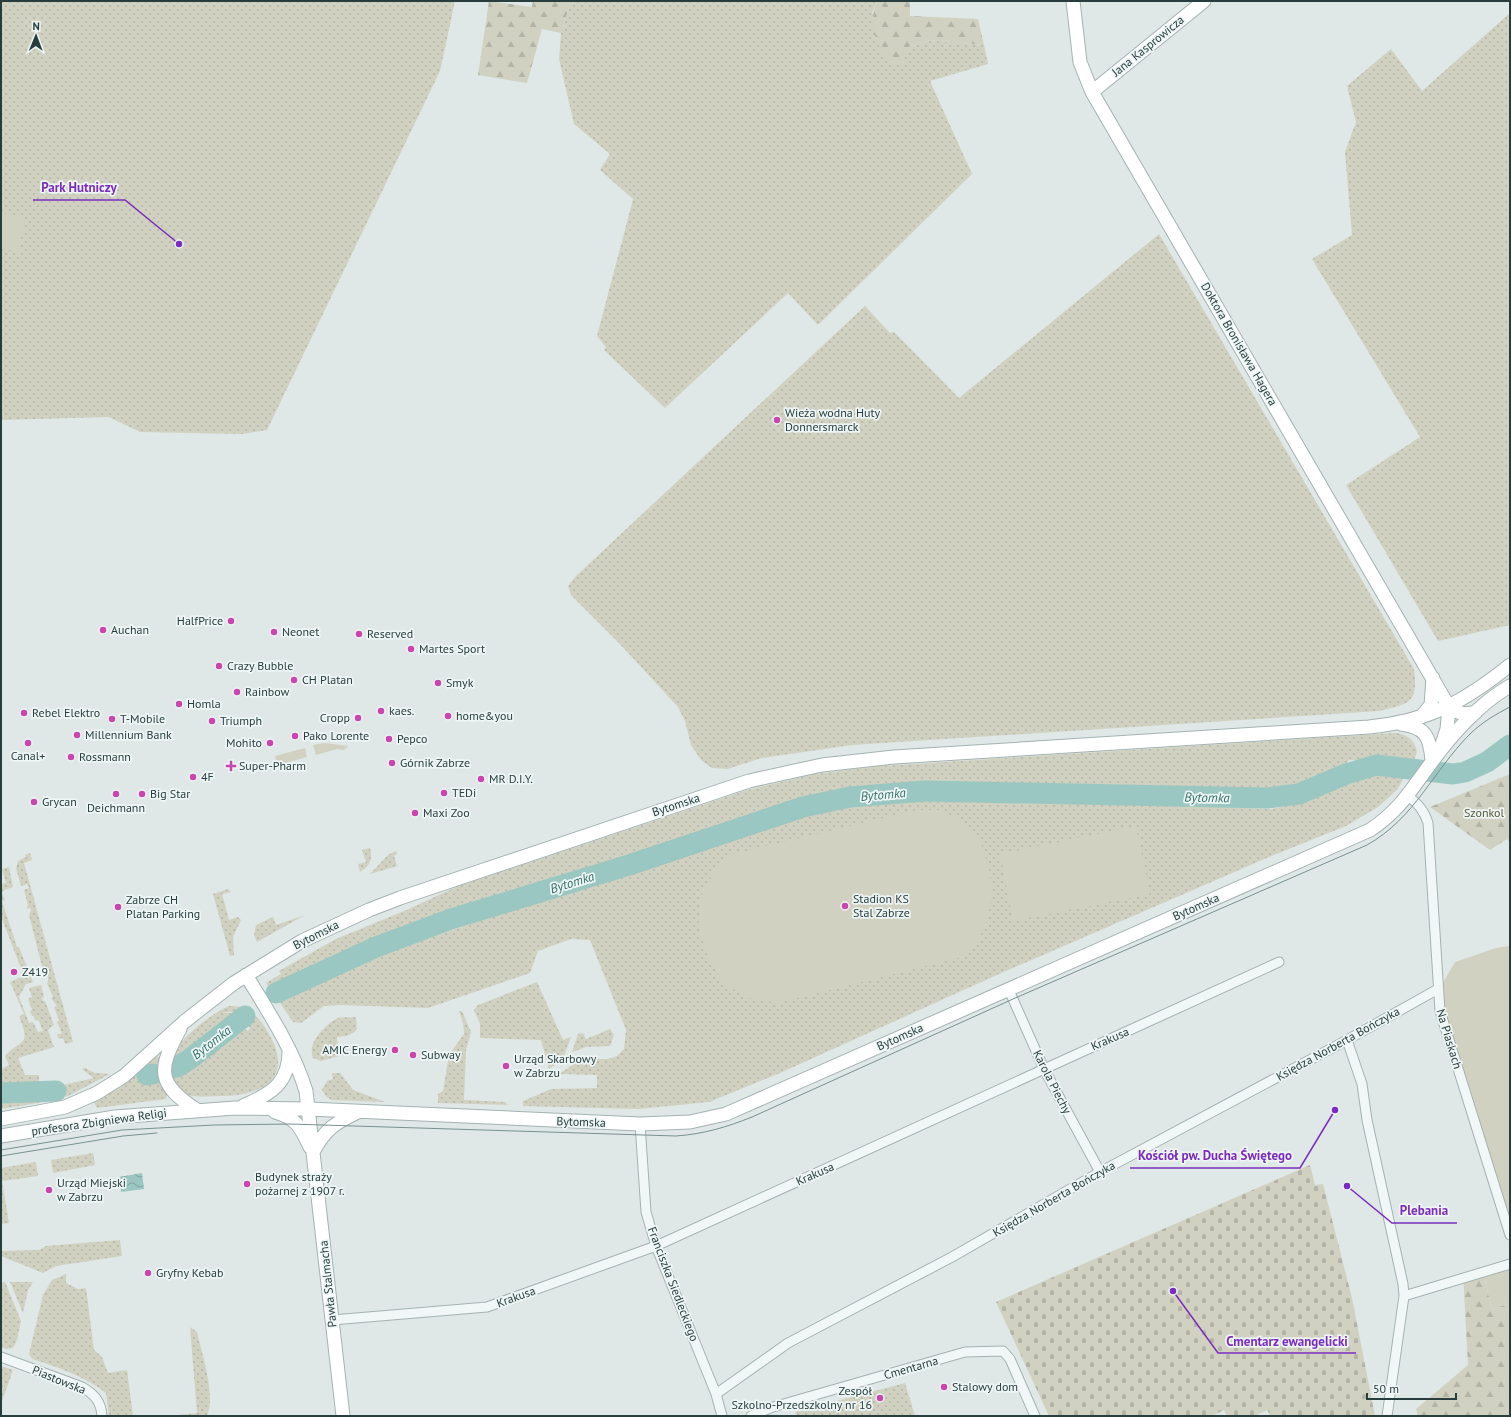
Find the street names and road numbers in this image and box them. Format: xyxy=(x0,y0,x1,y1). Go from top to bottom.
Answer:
street label: Jana Kasprowicza xyxy=(1108,12,1187,80)
street label: Doktora Bronisława Hagera xyxy=(1198,279,1281,408)
street label: Bytomska xyxy=(650,790,702,819)
street label: Bytomska xyxy=(1170,890,1221,923)
street label: Bytomska xyxy=(290,917,341,952)
street label: Księdza Norberta Bończyka xyxy=(1273,1003,1402,1084)
street label: Na Piaskach xyxy=(1433,1007,1466,1071)
street label: Bytomska xyxy=(874,1020,925,1053)
street label: Krakusa xyxy=(1088,1023,1131,1054)
street label: Karola Piechy xyxy=(1030,1047,1075,1117)
street label: profesora Zbigniewa Religi xyxy=(30,1105,168,1138)
street label: Bytomska xyxy=(556,1113,606,1130)
street label: Księdza Norberta Bończyka xyxy=(990,1157,1118,1240)
street label: Krakusa xyxy=(793,1158,836,1189)
street label: Franciszka Siedleckiego xyxy=(645,1224,702,1343)
street label: Pawła Stalmacha xyxy=(315,1240,340,1328)
street label: Krakusa xyxy=(494,1283,537,1310)
street label: Cmentarna xyxy=(882,1353,940,1382)
street label: Piastowska xyxy=(30,1362,88,1397)

